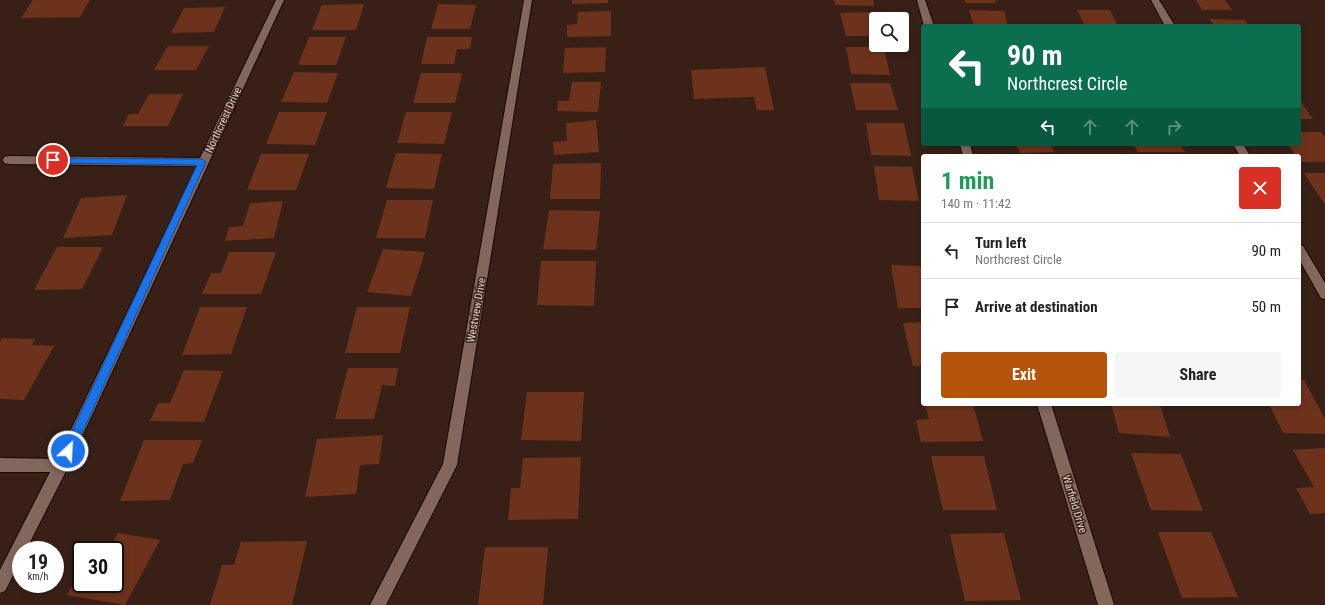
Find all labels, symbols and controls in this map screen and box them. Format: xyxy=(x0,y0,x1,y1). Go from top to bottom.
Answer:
map controls xyxy=(869,12,909,52)
button: search xyxy=(869,12,909,52)
text: 90 m xyxy=(1007,39,1063,72)
icon: left xyxy=(941,40,993,92)
text: Northcrest Circle xyxy=(1007,73,1127,94)
street label: Northcrest Drive xyxy=(203,85,244,155)
icon: left xyxy=(1037,116,1059,138)
icon: ahead xyxy=(1079,116,1101,138)
icon: ahead xyxy=(1121,116,1143,138)
icon: right xyxy=(1163,116,1185,138)
pin xyxy=(36,143,70,177)
icon: arrive xyxy=(42,149,64,171)
text: 1 min xyxy=(941,167,994,195)
button: close xyxy=(1239,167,1281,209)
text: 140 m · 11:42 xyxy=(941,196,1011,211)
text: Turn left xyxy=(975,234,1026,252)
icon: left xyxy=(941,240,963,262)
text: 90 m xyxy=(1251,242,1281,260)
text: Northcrest Circle xyxy=(975,252,1062,267)
street label: Westview Drive xyxy=(464,277,489,344)
icon: arrive xyxy=(941,296,963,318)
text: Arrive at destination xyxy=(975,298,1098,316)
text: 50 m xyxy=(1251,298,1281,316)
button: Exit xyxy=(941,352,1107,398)
button: Share xyxy=(1115,352,1281,398)
position arrow xyxy=(47,430,89,472)
street label: Warfield Drive xyxy=(1060,474,1089,535)
speed limit sign: 30 xyxy=(72,541,124,593)
text: 19 xyxy=(28,550,48,574)
text: km/h xyxy=(28,571,48,582)

